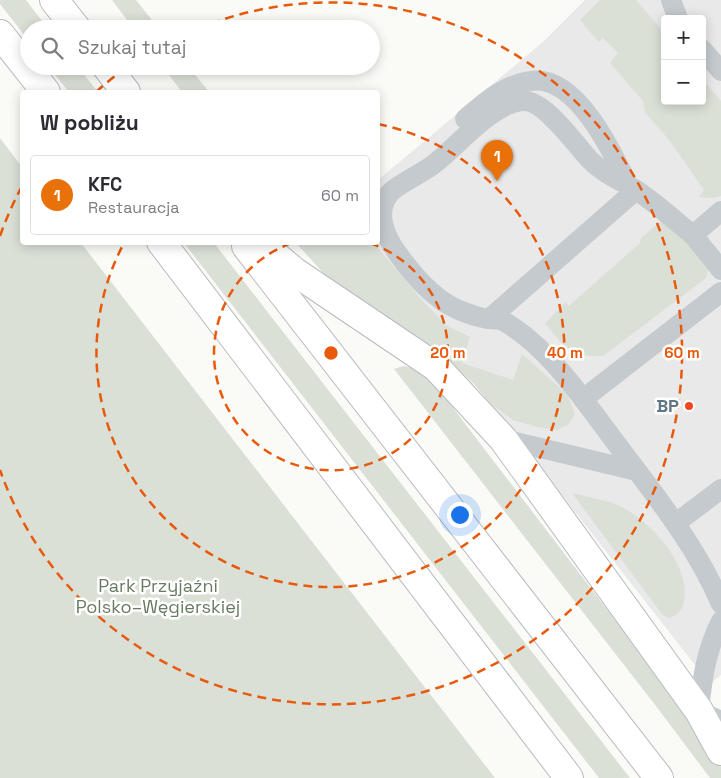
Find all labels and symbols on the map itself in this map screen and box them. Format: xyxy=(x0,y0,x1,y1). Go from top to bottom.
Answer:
pin: 1 xyxy=(481,140,513,181)
text: 20 m xyxy=(430,343,466,362)
text: 40 m xyxy=(547,343,583,362)
text: 60 m xyxy=(664,343,700,362)
centre of rings xyxy=(322,344,340,362)
place label: BP xyxy=(656,394,679,417)
marker: BP xyxy=(683,400,695,412)
your location xyxy=(447,502,473,528)
park label: Park Przyjaźni Polsko–Węgierskiej xyxy=(76,574,240,618)

